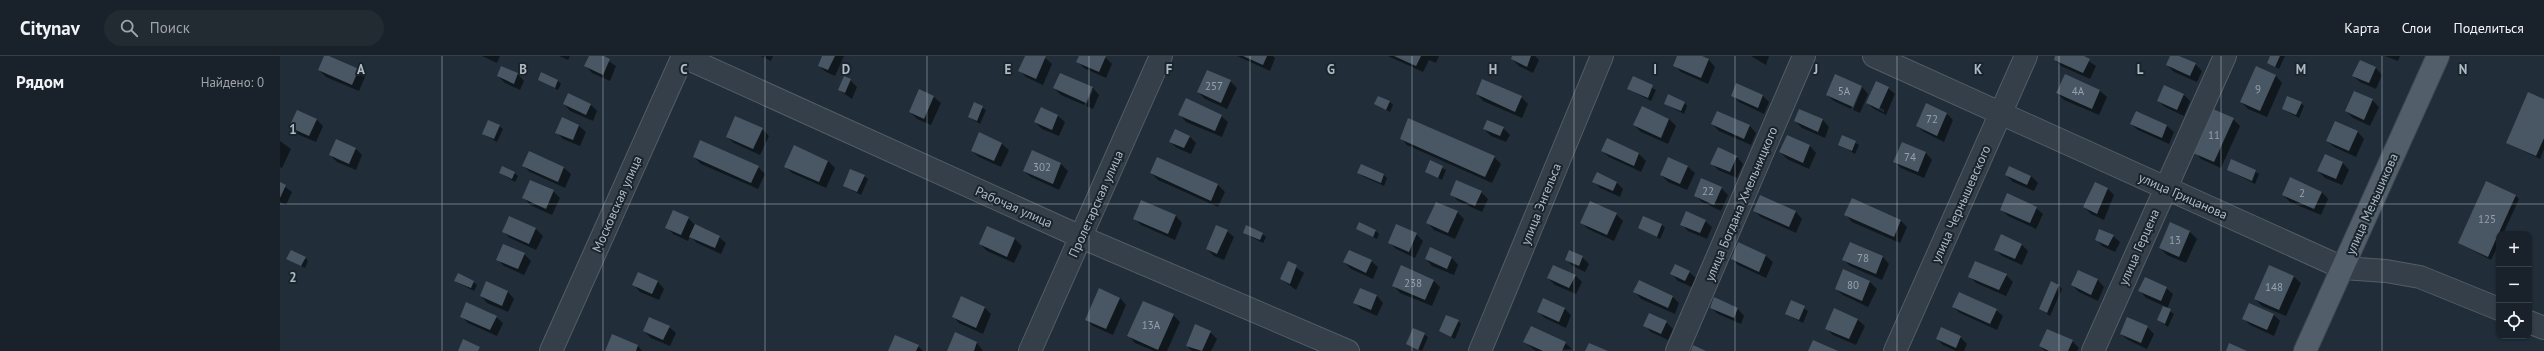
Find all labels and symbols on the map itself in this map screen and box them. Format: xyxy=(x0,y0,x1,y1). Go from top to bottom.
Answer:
text: A xyxy=(357,61,365,78)
text: B xyxy=(519,61,527,78)
text: C xyxy=(680,61,688,78)
text: D xyxy=(842,61,850,78)
text: E xyxy=(1005,61,1012,78)
text: F xyxy=(1166,61,1173,78)
text: G xyxy=(1327,61,1335,78)
text: H xyxy=(1489,61,1497,78)
text: I xyxy=(1653,61,1657,78)
text: J xyxy=(1813,61,1818,78)
text: K xyxy=(1974,61,1982,78)
text: L xyxy=(2137,61,2144,78)
text: M xyxy=(2296,61,2306,78)
text: N xyxy=(2459,61,2467,78)
house number: 257 xyxy=(1205,79,1223,93)
house number: 9 xyxy=(2255,82,2261,96)
house number: 5А xyxy=(1838,84,1851,98)
house number: 4А xyxy=(2072,84,2085,98)
house number: 72 xyxy=(1926,112,1938,126)
text: 1 xyxy=(289,121,297,138)
street label: улица Богдана Хмельницкого xyxy=(1701,124,1781,284)
house number: 11 xyxy=(2208,128,2220,142)
street label: улица Чернышевского xyxy=(1927,143,1995,265)
street label: Пролетарская улица xyxy=(1065,148,1127,260)
house number: 74 xyxy=(1904,150,1916,164)
street label: улица Меньшикова xyxy=(2342,151,2402,257)
street label: Московская улица xyxy=(588,153,646,255)
house number: 302 xyxy=(1033,160,1051,174)
street label: улица Энгельса xyxy=(1517,161,1565,247)
street label: улица Грицанова xyxy=(2136,169,2230,223)
street label: Рабочая улица xyxy=(973,182,1055,232)
house number: 22 xyxy=(1702,184,1714,198)
house number: 2 xyxy=(2299,186,2305,200)
street label: улица Герцена xyxy=(2115,206,2163,288)
house number: 125 xyxy=(2478,212,2496,226)
house number: 13 xyxy=(2169,233,2181,247)
house number: 78 xyxy=(1857,251,1869,265)
text: 2 xyxy=(289,269,297,286)
house number: 238 xyxy=(1404,276,1422,290)
house number: 80 xyxy=(1847,278,1859,292)
house number: 148 xyxy=(2265,280,2283,294)
house number: 13А xyxy=(1142,318,1161,332)

